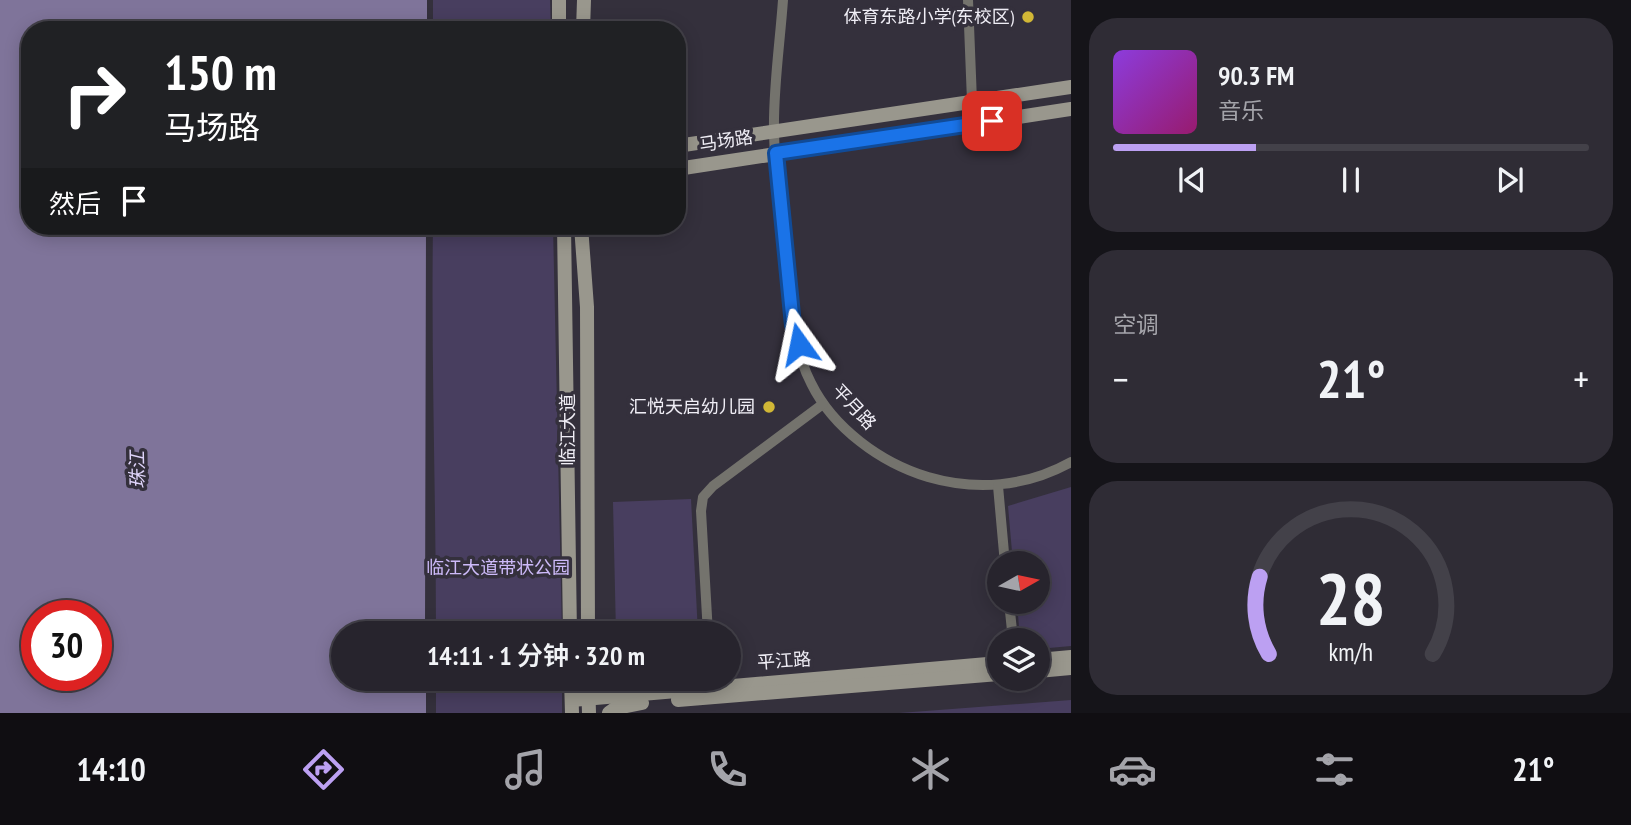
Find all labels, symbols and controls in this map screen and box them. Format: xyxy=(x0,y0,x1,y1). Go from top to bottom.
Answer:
place label: 体育东路小学(东校区) xyxy=(844,5,1015,28)
marker: 体育东路小学(东校区) xyxy=(1020,9,1036,25)
text: 150 m xyxy=(164,40,277,104)
icon: right xyxy=(49,49,140,140)
text: 90.3 FM xyxy=(1218,59,1294,92)
pin xyxy=(962,91,1022,151)
text: 音乐 xyxy=(1218,96,1264,125)
icon: arrive xyxy=(973,102,1011,140)
text: 马场路 xyxy=(164,106,260,148)
street label: 马场路 xyxy=(697,125,754,156)
icon: previous xyxy=(1173,161,1211,199)
icon: pause xyxy=(1332,161,1370,199)
icon: next xyxy=(1491,161,1529,199)
icon: arrive xyxy=(115,182,153,220)
text: 然后 xyxy=(49,187,101,220)
position arrow xyxy=(762,307,836,381)
text: 空调 xyxy=(1113,310,1159,339)
text: 21° xyxy=(1317,345,1385,412)
text: − xyxy=(1113,354,1129,403)
text: + xyxy=(1573,354,1589,403)
street label: 平月路 xyxy=(828,379,881,434)
street label: 临江大道 xyxy=(556,394,579,466)
place label: 汇悦天启幼儿园 xyxy=(629,395,755,418)
marker: 汇悦天启幼儿园 xyxy=(761,399,777,415)
water label: 珠江 xyxy=(125,449,149,489)
north arrow xyxy=(987,551,1050,614)
map controls xyxy=(987,551,1050,691)
text: 28 xyxy=(1316,551,1386,645)
park label: 临江大道带状公园 xyxy=(426,556,570,579)
speed limit sign: 30 xyxy=(21,600,112,691)
button: layers xyxy=(987,628,1050,691)
text: km/h xyxy=(1329,636,1373,668)
text: 14:11 · 1 分钟 · 320 m xyxy=(427,639,645,672)
street label: 平江路 xyxy=(756,647,812,674)
icon: directions xyxy=(299,745,348,794)
icon: music xyxy=(501,745,550,794)
icon: phone xyxy=(703,745,752,794)
icon: climate xyxy=(906,745,955,794)
icon: car xyxy=(1108,745,1157,794)
icon: filters xyxy=(1310,745,1359,794)
text: 14:10 xyxy=(77,748,146,790)
text: 21° xyxy=(1512,748,1554,790)

